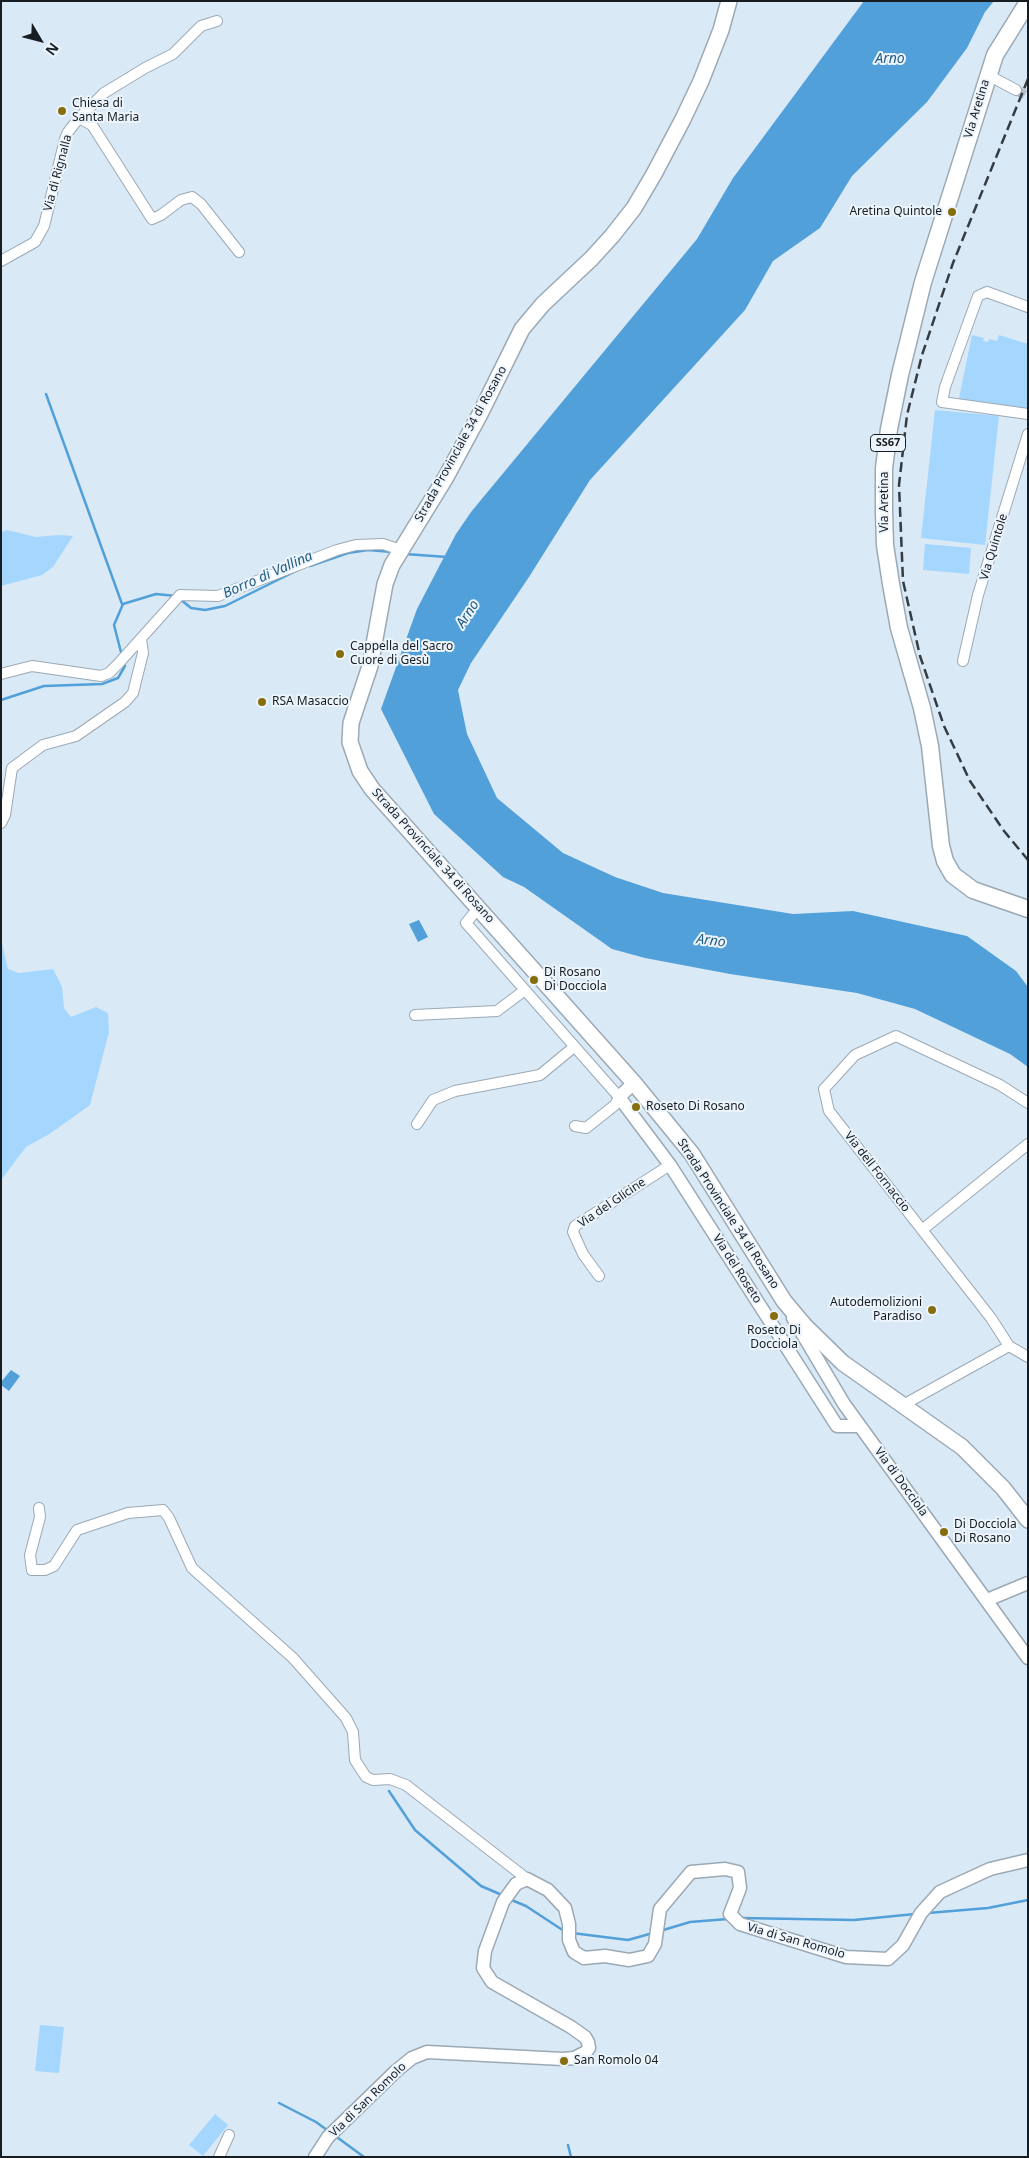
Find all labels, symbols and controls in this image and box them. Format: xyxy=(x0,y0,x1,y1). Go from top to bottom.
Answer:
north arrow xyxy=(15,15,65,65)
text: N xyxy=(41,39,63,60)
water label: Arno xyxy=(875,51,905,67)
street label: Via Aretina xyxy=(961,78,993,140)
place label: Chiesa di Santa Maria xyxy=(72,97,139,125)
marker: Chiesa di Santa Maria xyxy=(56,105,68,117)
street label: Via di Rignalla xyxy=(41,133,75,213)
place label: Aretina Quintole xyxy=(849,205,942,219)
marker: Aretina Quintole xyxy=(946,206,958,218)
street label: Strada Provinciale 34 di Rosano xyxy=(412,363,510,525)
road number: SS67 xyxy=(870,434,906,452)
street label: Via Aretina xyxy=(878,472,892,532)
street label: Via Quintole xyxy=(977,512,1011,582)
water label: Borro di Vallina xyxy=(221,548,315,602)
water label: Arno xyxy=(453,597,483,631)
place label: Cappella del Sacro Cuore di Gesù xyxy=(350,640,453,668)
marker: Cappella del Sacro Cuore di Gesù xyxy=(334,648,346,660)
place label: RSA Masaccio xyxy=(272,695,349,709)
marker: RSA Masaccio xyxy=(256,696,268,708)
street label: Strada Provinciale 34 di Rosano xyxy=(369,786,497,926)
water label: Arno xyxy=(695,931,727,951)
place label: Di Rosano Di Docciola xyxy=(544,966,607,994)
marker: Di Rosano Di Docciola xyxy=(528,974,540,986)
place label: Roseto Di Rosano xyxy=(646,1100,745,1114)
marker: Roseto Di Rosano xyxy=(630,1101,642,1113)
street label: Via dell Fornaccio xyxy=(841,1129,913,1215)
street label: Strada Provinciale 34 di Rosano xyxy=(674,1136,782,1292)
street label: Via del Glicine xyxy=(575,1175,649,1231)
street label: Via del Roseto xyxy=(709,1232,765,1306)
place label: Autodemolizioni Paradiso xyxy=(830,1296,922,1324)
marker: Autodemolizioni Paradiso xyxy=(926,1304,938,1316)
marker: Roseto Di Docciola xyxy=(768,1310,780,1322)
place label: Roseto Di Docciola xyxy=(747,1324,801,1352)
street label: Via di Docciola xyxy=(871,1445,931,1519)
place label: Di Docciola Di Rosano xyxy=(954,1518,1017,1546)
marker: Di Docciola Di Rosano xyxy=(938,1526,950,1538)
street label: Via di San Romolo xyxy=(745,1920,847,1962)
place label: San Romolo 04 xyxy=(574,2054,658,2068)
marker: San Romolo 04 xyxy=(558,2055,570,2067)
street label: Via di San Romolo xyxy=(327,2060,409,2140)

